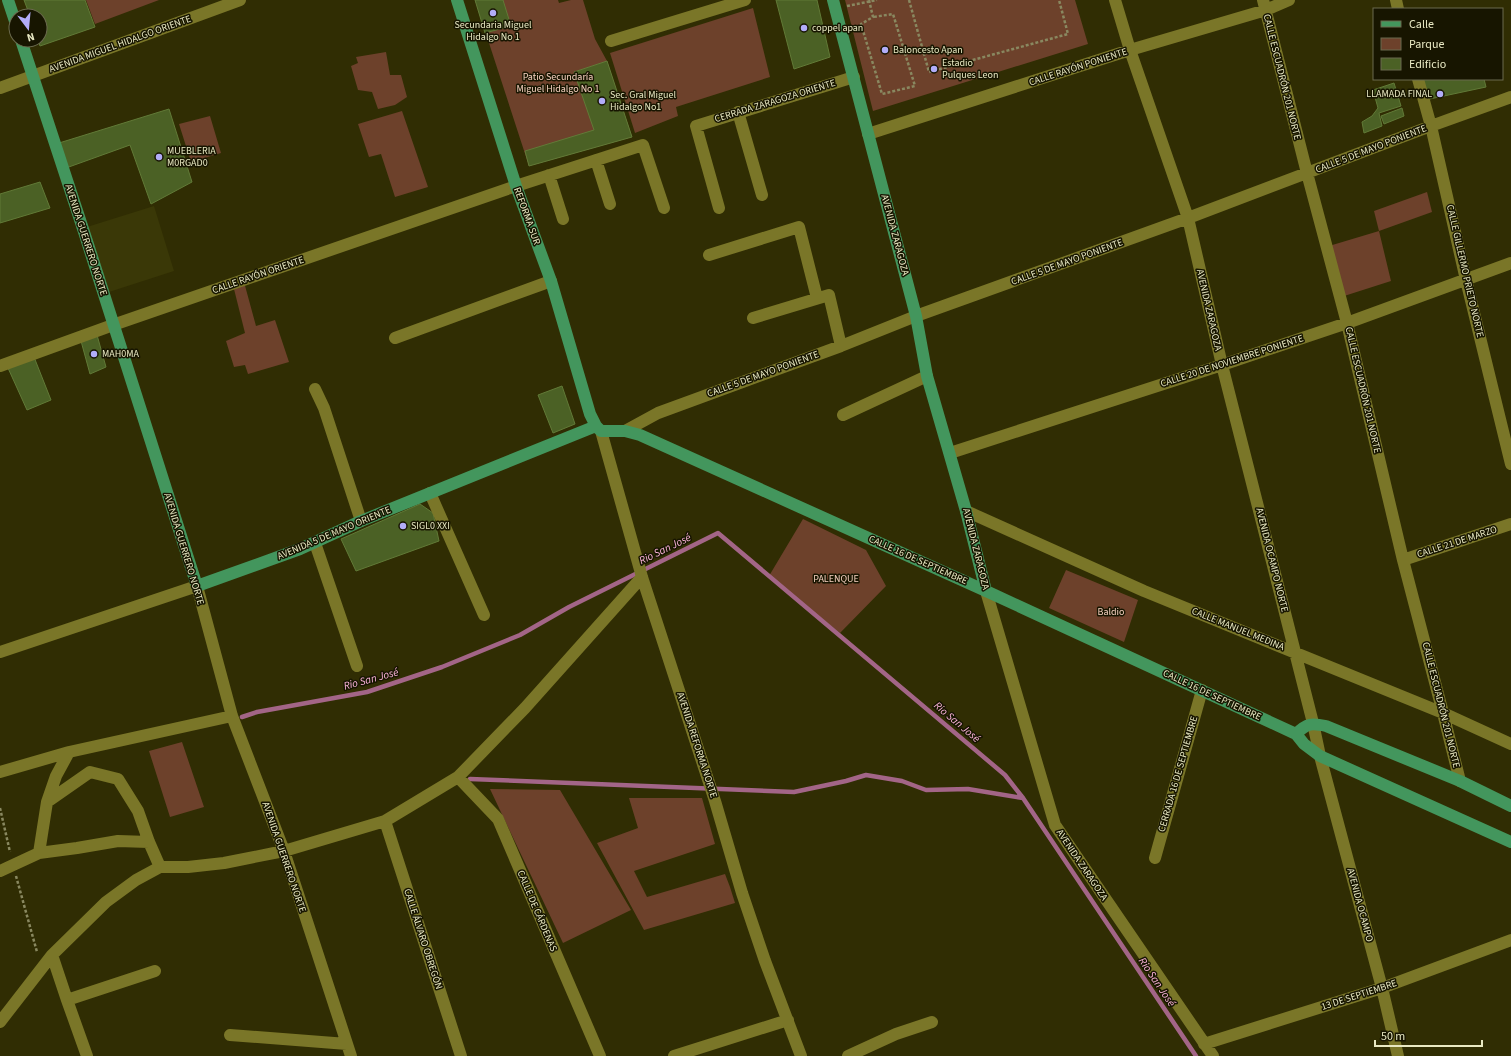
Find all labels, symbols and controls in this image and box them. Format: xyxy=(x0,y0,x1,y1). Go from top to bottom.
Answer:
north arrow xyxy=(8,8,48,48)
marker: Secundaria Miguel Hidalgo No 1 xyxy=(488,8,498,18)
legend xyxy=(1373,8,1503,80)
street label: AVENIDA MIGUEL HIDALGO ORIENTE xyxy=(47,12,193,76)
street label: CALLE ESCUADRÓN 201 NORTE xyxy=(1260,13,1304,141)
text: Calle xyxy=(1409,16,1434,33)
place label: Secundaria Miguel Hidalgo No 1 xyxy=(454,18,532,44)
place label: coppel apan xyxy=(812,21,863,35)
marker: coppel apan xyxy=(799,23,809,33)
text: N xyxy=(25,29,36,45)
text: Parque xyxy=(1409,36,1445,53)
place label: Baloncesto Apan xyxy=(893,43,963,57)
street label: CALLE RAYÓN PONIENTE xyxy=(1027,44,1129,90)
marker: Baloncesto Apan xyxy=(880,45,890,55)
place label: Estadio Pulques Leon xyxy=(942,56,998,82)
text: Edificio xyxy=(1409,56,1446,73)
marker: Estadio Pulques Leon xyxy=(929,64,939,74)
park label: Patio Secundaría Miguel Hidalgo No 1 xyxy=(516,70,600,96)
street label: CERRADA ZARAGOZA ORIENTE xyxy=(713,76,837,126)
place label: LLAMADA FINAL xyxy=(1366,87,1432,101)
place label: Sec. Gral Miguel Hidalgo No1 xyxy=(610,88,677,114)
marker: LLAMADA FINAL xyxy=(1435,89,1445,99)
marker: Sec. Gral Miguel Hidalgo No1 xyxy=(597,96,607,106)
street label: CALLE 5 DE MAYO PONIENTE xyxy=(1313,121,1429,177)
place label: MUEBLERIA M0RGAD0 xyxy=(167,144,216,170)
marker: MUEBLERIA M0RGAD0 xyxy=(154,152,164,162)
street label: AVENIDA GUERRERO NORTE xyxy=(61,182,111,298)
street label: REFORMA SUR xyxy=(510,185,544,247)
street label: AVENIDA ZARAGOZA xyxy=(877,193,913,278)
street label: CALLE GILLERMO PRIETO NORTE xyxy=(1443,203,1487,339)
street label: CALLE 5 DE MAYO PONIENTE xyxy=(1009,235,1125,289)
street label: CALLE RAYÓN ORIENTE xyxy=(210,253,306,297)
street label: AVENIDA ZARAGOZA xyxy=(1193,268,1225,353)
street label: CALLE ESCUADRÓN 201 NORTE xyxy=(1342,325,1384,455)
street label: CALLE 20 DE NOVIEMBRE PONIENTE xyxy=(1159,331,1305,391)
place label: MAH0MA xyxy=(102,347,139,361)
street label: CALLE 5 DE MAYO PONIENTE xyxy=(705,347,821,401)
marker: MAH0MA xyxy=(89,349,99,359)
street label: AVENIDA GUERRERO NORTE xyxy=(160,491,208,607)
street label: AVENIDA 5 DE MAYO ORIENTE xyxy=(275,503,393,563)
street label: AVENIDA OCAMPO NORTE xyxy=(1252,506,1292,614)
street label: AVENIDA ZARAGOZA xyxy=(959,507,993,592)
place label: SIGL0 XXI xyxy=(411,519,450,533)
marker: SIGL0 XXI xyxy=(398,521,408,531)
street label: CALLE 21 DE MARZO xyxy=(1415,522,1499,562)
water label: Rio San José xyxy=(636,530,694,568)
street label: CALLE 16 DE SEPTIEMBRE xyxy=(866,532,970,588)
park label: PALENQUE xyxy=(813,572,859,586)
street label: CALLE MANUEL MEDINA xyxy=(1189,604,1287,654)
park label: Baldio xyxy=(1098,605,1124,619)
street label: CALLE ESCUADRÓN 201 NORTE xyxy=(1419,641,1463,769)
water label: Rio San José xyxy=(342,664,401,694)
street label: CALLE 16 DE SEPTIEMBRE xyxy=(1161,666,1263,724)
street label: AVENIDA REFORMA NORTE xyxy=(673,690,721,800)
water label: Rio San José xyxy=(931,698,984,746)
street label: CERRADA 16 DE SEPTIEMBRE xyxy=(1155,714,1201,834)
street label: AVENIDA GUERRERO NORTE xyxy=(258,800,310,914)
street label: AVENIDA ZARAGOZA xyxy=(1053,827,1111,904)
street label: AVENIDA OCAMPO xyxy=(1343,867,1377,944)
street label: CALLE DE CÁRDENAS xyxy=(514,868,560,954)
street label: CALLE ÁLVARO OBREGÓN xyxy=(400,887,446,991)
water label: Rio San José xyxy=(1135,954,1179,1010)
street label: 13 DE SEPTIEMBRE xyxy=(1319,976,1399,1014)
scale bar xyxy=(1375,1022,1482,1048)
text: 50 m xyxy=(1381,1028,1405,1045)

